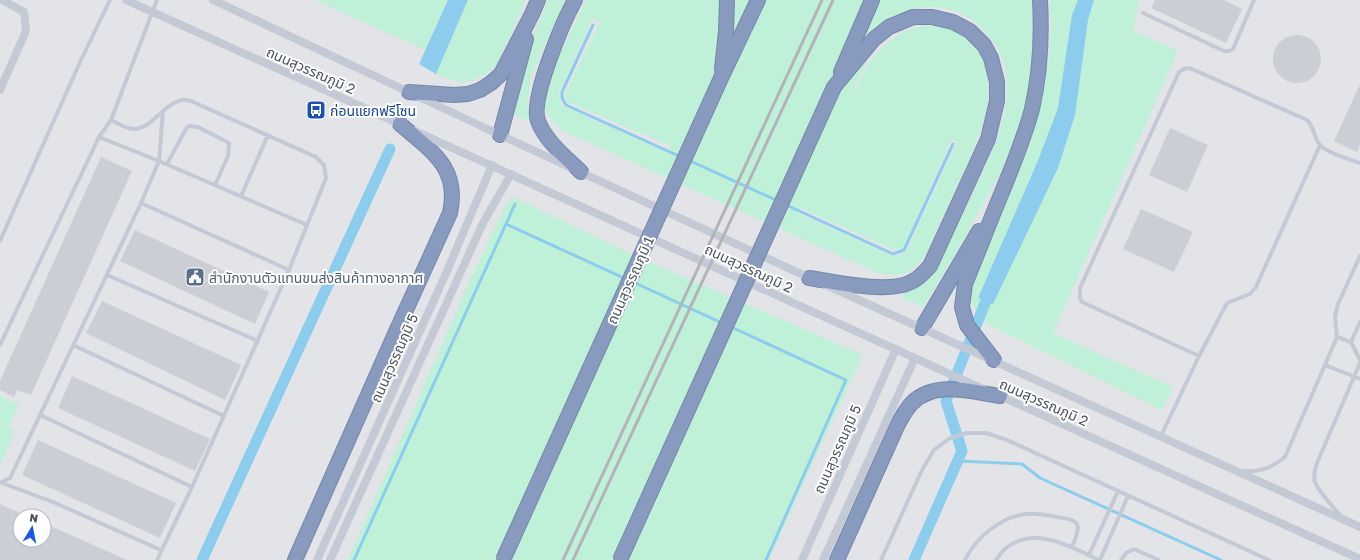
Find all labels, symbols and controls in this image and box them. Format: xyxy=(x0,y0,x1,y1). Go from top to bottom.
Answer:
street label: ถนนสุวรรณภูมิ 2 xyxy=(263,43,358,98)
bus stop icon: ก่อนแยกฟรีโซน xyxy=(305,99,327,121)
place label: ก่อนแยกฟรีโซน xyxy=(330,102,416,119)
street label: ถนนสุวรรณภูมิ 1 xyxy=(603,233,658,327)
street label: ถนนสุวรรณภูมิ 2 xyxy=(702,240,796,297)
public building icon: สำนักงานตัวแทนขนส่งสินค้าทางอากาศ xyxy=(184,266,206,288)
place label: สำนักงานตัวแทนขนส่งสินค้าทางอากาศ xyxy=(209,269,423,286)
street label: ถนนสุวรรณภูมิ 5 xyxy=(367,311,422,406)
street label: ถนนสุวรรณภูมิ 2 xyxy=(996,375,1091,430)
street label: ถนนสุวรรณภูมิ 5 xyxy=(810,402,865,497)
north arrow xyxy=(12,508,52,548)
text: N xyxy=(29,511,39,525)

